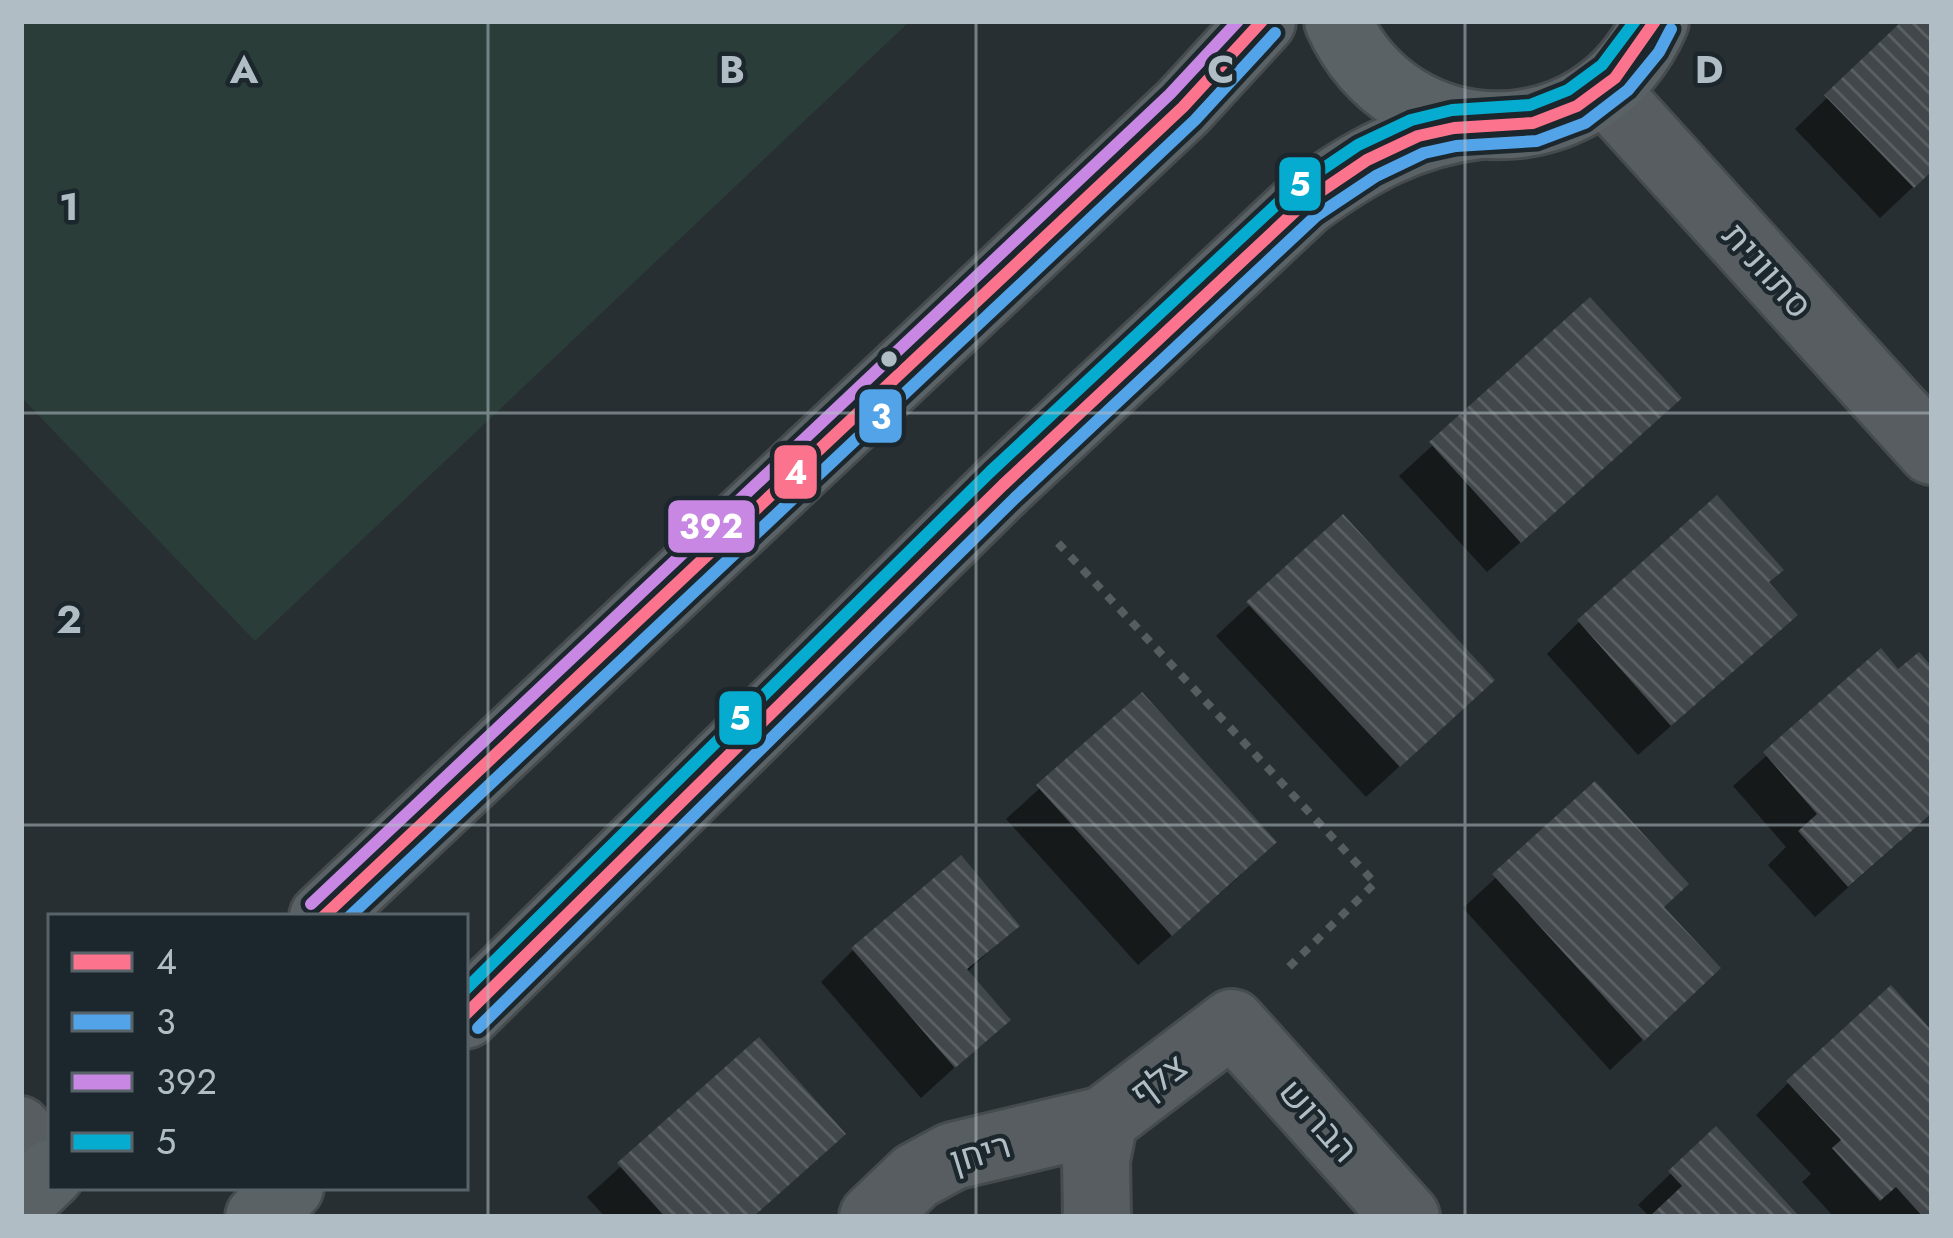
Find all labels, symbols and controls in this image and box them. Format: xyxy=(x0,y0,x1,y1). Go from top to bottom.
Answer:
text: A xyxy=(229,41,259,98)
text: B xyxy=(719,41,745,98)
text: C xyxy=(1207,41,1235,98)
text: D xyxy=(1695,41,1723,98)
line badge: 5 xyxy=(1277,155,1323,213)
text: 5 xyxy=(1289,161,1311,208)
text: 1 xyxy=(59,178,79,235)
street label: סתוונית xyxy=(1711,211,1825,329)
unlabelled marker xyxy=(878,348,900,370)
line badge: 3 xyxy=(857,387,904,445)
text: 3 xyxy=(871,393,891,440)
line badge: 4 xyxy=(772,443,819,501)
text: 4 xyxy=(784,449,808,496)
line badge: 392 xyxy=(666,498,757,555)
text: 392 xyxy=(679,503,743,550)
text: 2 xyxy=(56,591,82,648)
line badge: 5 xyxy=(717,689,764,747)
text: 5 xyxy=(729,695,751,742)
legend xyxy=(48,914,468,1190)
text: 4 xyxy=(156,935,177,987)
text: 3 xyxy=(156,995,176,1047)
street label: צלף xyxy=(1119,1040,1197,1118)
text: 392 xyxy=(156,1055,217,1107)
street label: הברוש xyxy=(1267,1067,1371,1173)
text: 5 xyxy=(156,1115,176,1167)
street label: ריחן xyxy=(943,1118,1017,1186)

